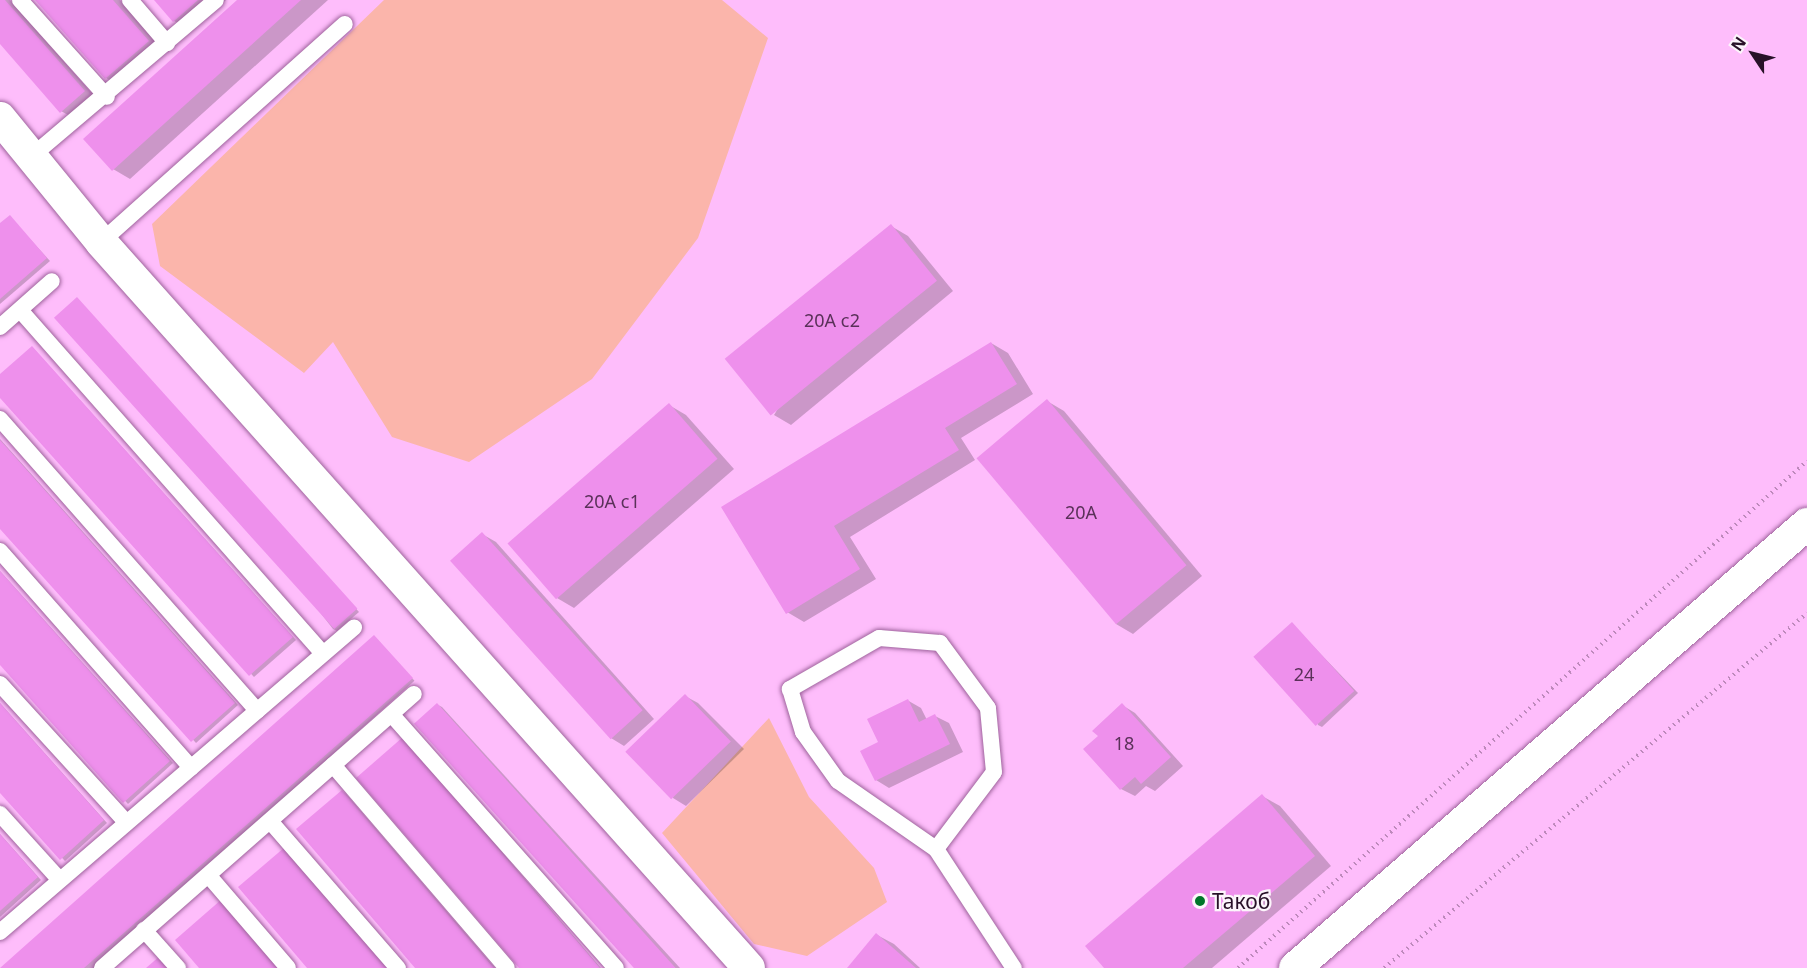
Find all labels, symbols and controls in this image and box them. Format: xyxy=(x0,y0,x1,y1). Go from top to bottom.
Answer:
north arrow xyxy=(1723,24,1783,84)
text: N xyxy=(1726,32,1751,55)
house number: 20А с2 xyxy=(804,309,860,331)
house number: 20А с1 xyxy=(584,490,640,512)
house number: 20А xyxy=(1065,501,1097,523)
house number: 24 xyxy=(1294,663,1314,685)
house number: 18 xyxy=(1114,732,1134,754)
place label: Такоб xyxy=(1212,888,1270,914)
marker: Такоб xyxy=(1193,894,1207,908)

